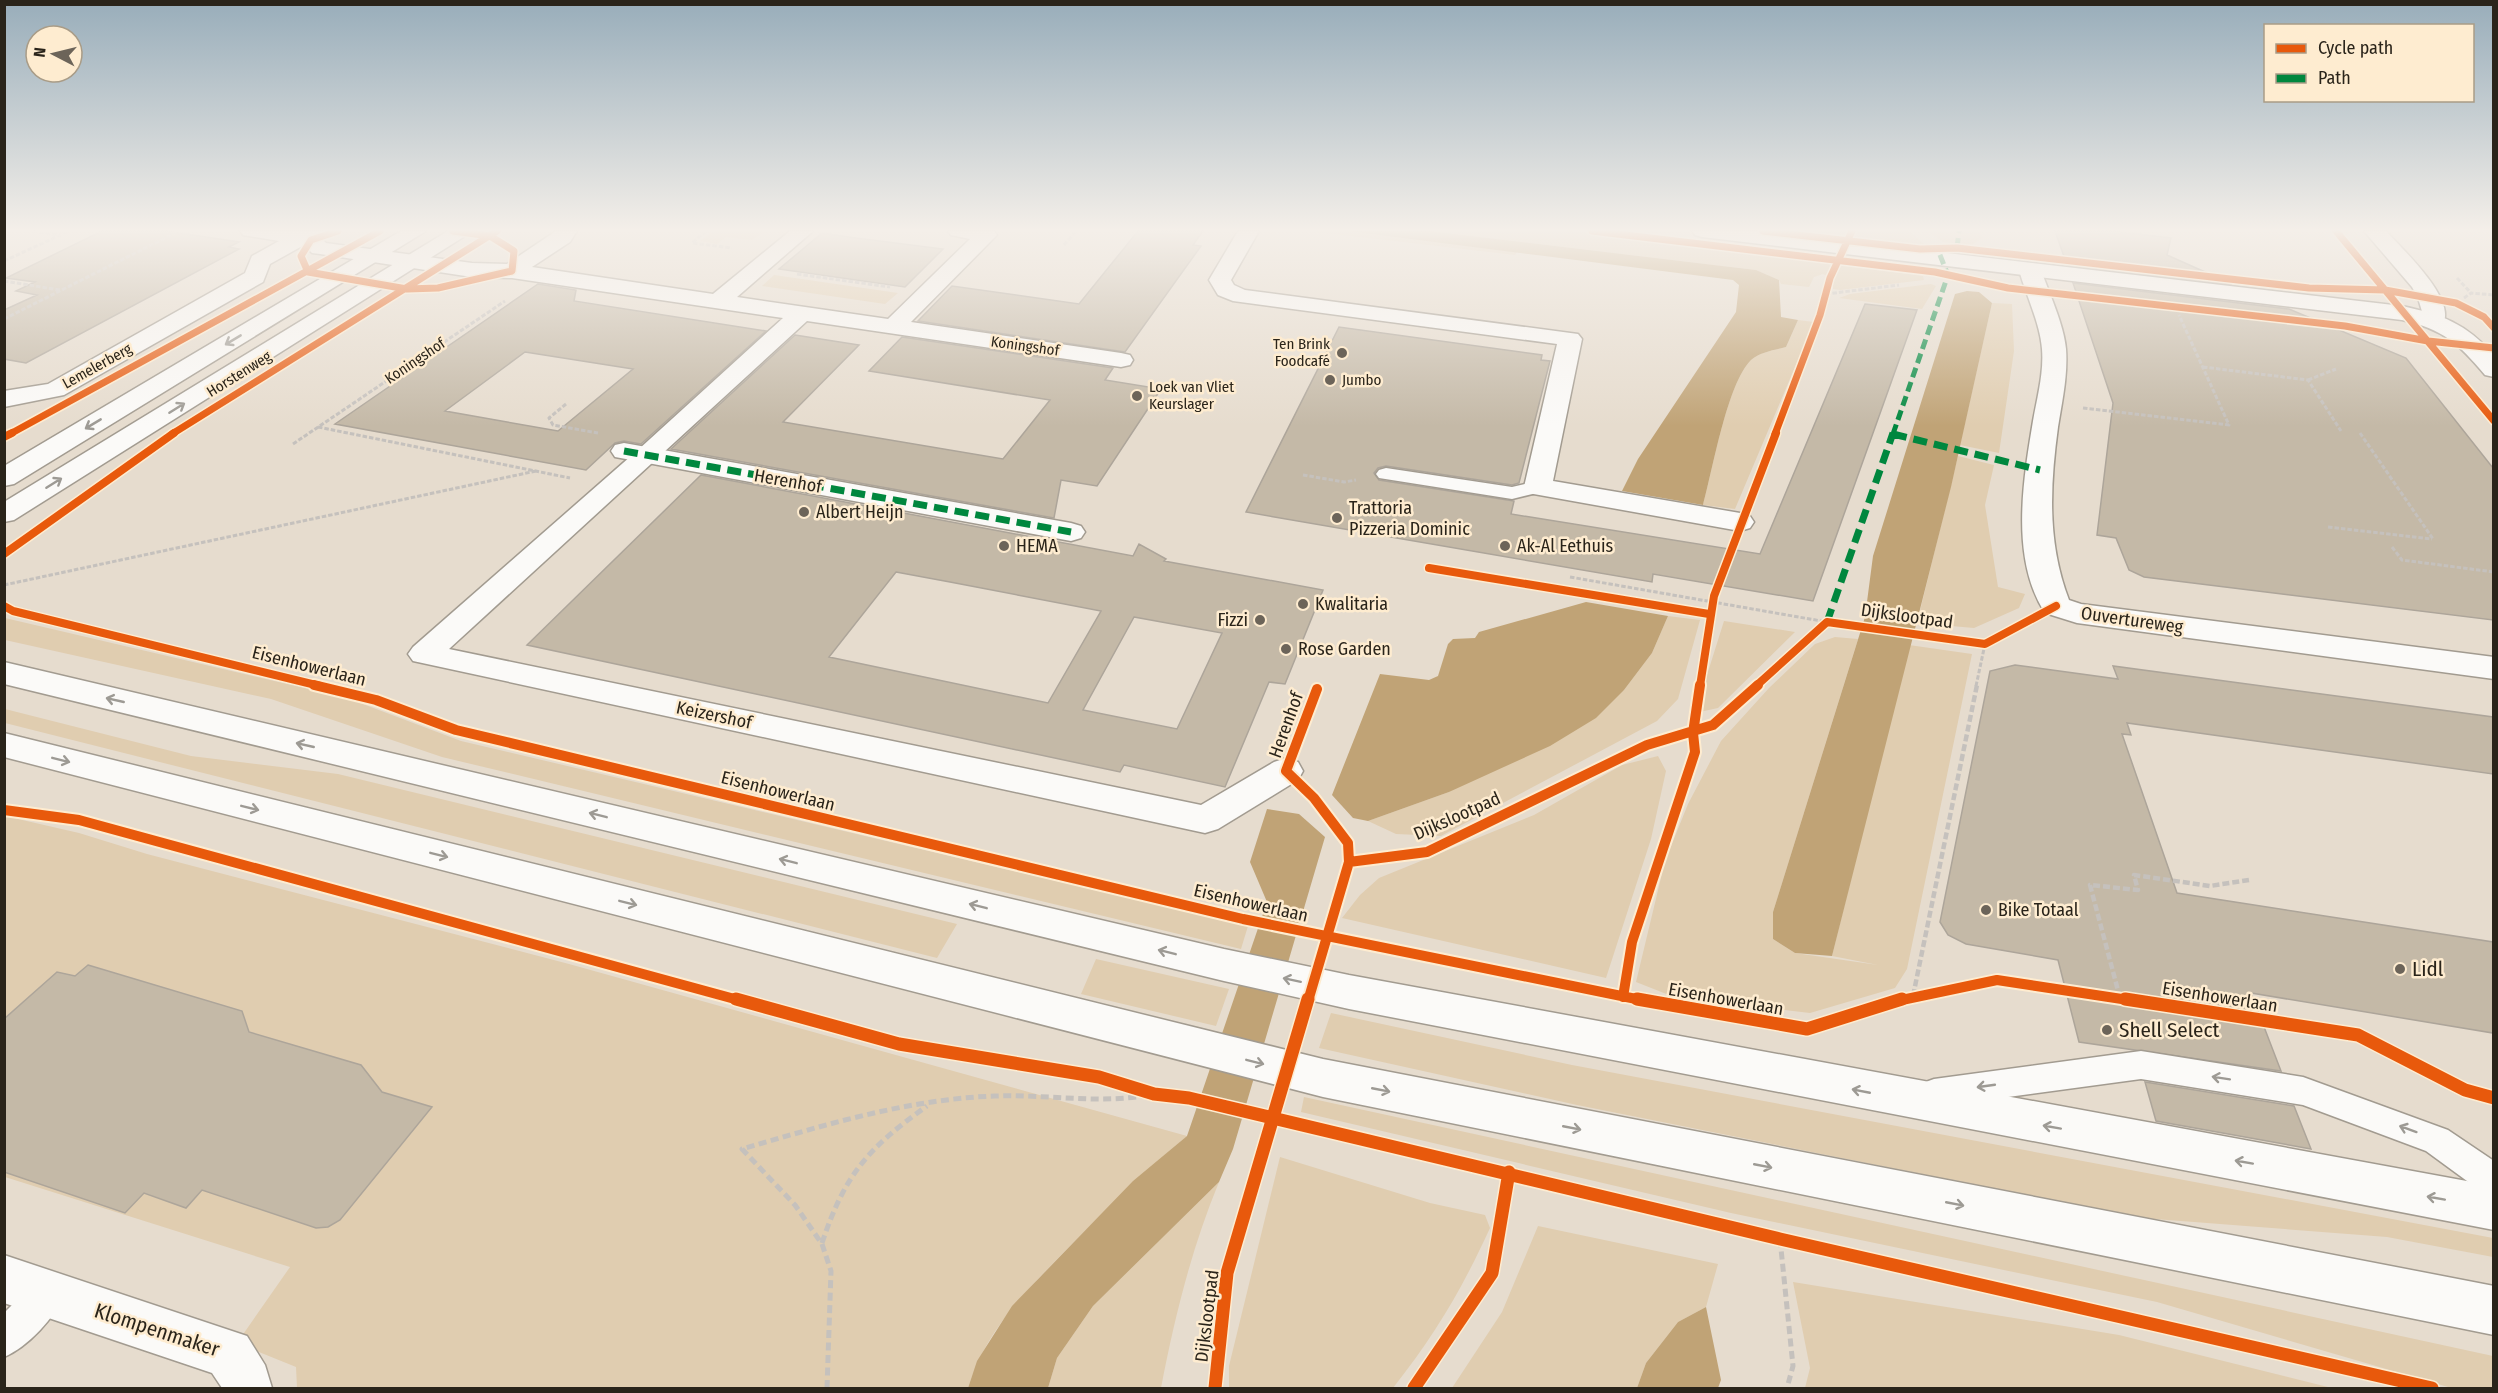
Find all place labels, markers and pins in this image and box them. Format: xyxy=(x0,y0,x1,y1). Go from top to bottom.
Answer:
place label: Ten Brink Foodcafé xyxy=(1273,335,1330,370)
marker: Ten Brink Foodcafé xyxy=(1335,346,1349,360)
place label: Jumbo xyxy=(1342,371,1381,389)
marker: Jumbo xyxy=(1323,373,1337,387)
place label: Loek van Vliet Keurslager xyxy=(1149,378,1234,413)
marker: Loek van Vliet Keurslager xyxy=(1130,389,1144,403)
place label: Trattoria Pizzeria Dominic xyxy=(1349,497,1470,540)
place label: Albert Heijn xyxy=(816,501,903,523)
marker: Albert Heijn xyxy=(797,505,811,519)
marker: Trattoria Pizzeria Dominic xyxy=(1330,511,1344,525)
place label: HEMA xyxy=(1016,535,1058,557)
place label: Ak-Al Eethuis xyxy=(1517,535,1613,557)
marker: HEMA xyxy=(997,539,1011,553)
marker: Ak-Al Eethuis xyxy=(1498,539,1512,553)
place label: Kwalitaria xyxy=(1315,593,1388,615)
marker: Kwalitaria xyxy=(1296,597,1310,611)
place label: Fizzi xyxy=(1217,609,1248,631)
marker: Fizzi xyxy=(1253,613,1267,627)
place label: Rose Garden xyxy=(1298,638,1391,660)
marker: Rose Garden xyxy=(1279,642,1293,656)
place label: Bike Totaal xyxy=(1998,899,2079,921)
marker: Bike Totaal xyxy=(1979,903,1993,917)
place label: Lidl xyxy=(2412,956,2444,982)
marker: Lidl xyxy=(2393,962,2407,976)
place label: Shell Select xyxy=(2119,1017,2219,1043)
marker: Shell Select xyxy=(2100,1023,2114,1037)

